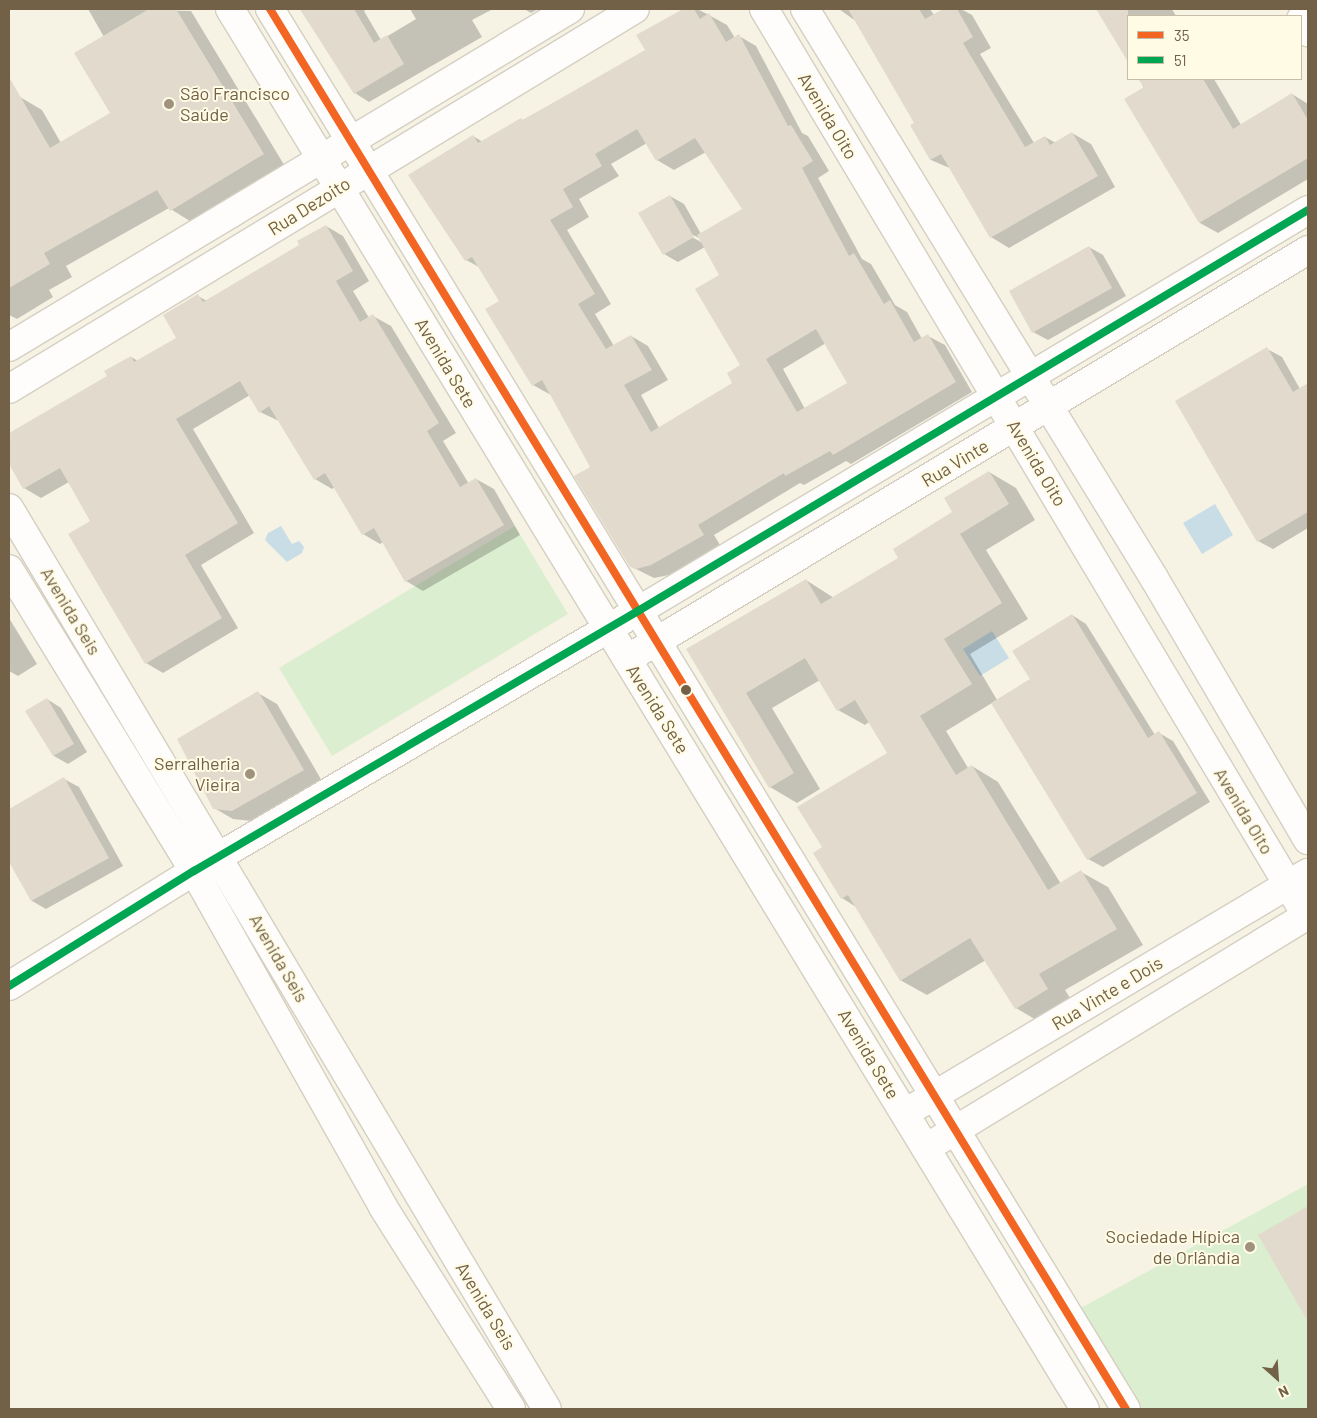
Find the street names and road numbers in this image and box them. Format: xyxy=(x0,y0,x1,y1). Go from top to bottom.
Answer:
street label: Avenida Oito xyxy=(794,69,862,163)
street label: Rua Dezoito xyxy=(264,172,354,240)
street label: Avenida Sete xyxy=(411,314,481,412)
street label: Avenida Oito xyxy=(1003,416,1071,510)
street label: Rua Vinte xyxy=(918,435,992,491)
street label: Avenida Seis xyxy=(36,563,106,659)
street label: Avenida Sete xyxy=(622,660,694,758)
street label: Avenida Oito xyxy=(1210,764,1278,858)
street label: Avenida Seis xyxy=(245,910,313,1006)
street label: Rua Vinte e Dois xyxy=(1048,951,1166,1035)
street label: Avenida Sete xyxy=(834,1005,904,1103)
street label: Avenida Seis xyxy=(451,1258,521,1354)

